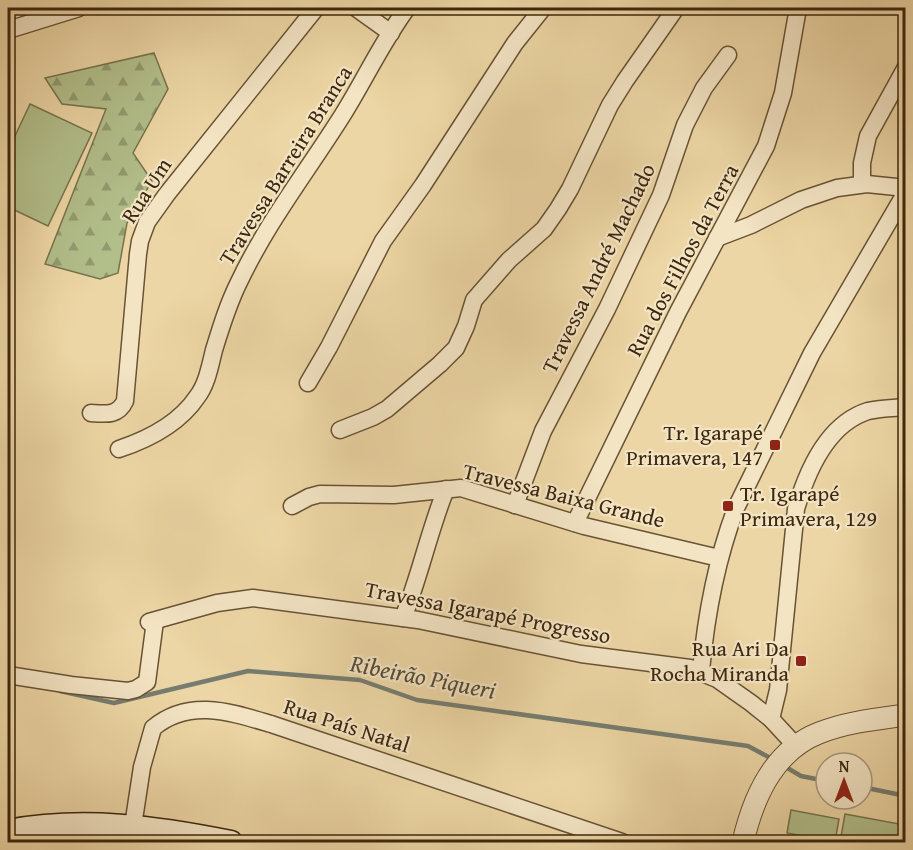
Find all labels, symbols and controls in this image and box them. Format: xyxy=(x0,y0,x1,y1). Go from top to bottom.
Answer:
street label: Travessa Barreira Branca xyxy=(210,58,360,271)
street label: Rua Um xyxy=(113,151,179,229)
street label: Travessa André Machado xyxy=(533,158,663,378)
street label: Rua dos Filhos da Terra xyxy=(618,158,747,362)
place label: Tr. Igarapé Primavera, 147 xyxy=(626,416,763,473)
marker: Tr. Igarapé Primavera, 147 xyxy=(768,438,782,452)
street label: Travessa Baixa Grande xyxy=(460,454,668,536)
place label: Tr. Igarapé Primavera, 129 xyxy=(740,477,877,534)
marker: Tr. Igarapé Primavera, 129 xyxy=(721,499,735,513)
street label: Travessa Igarapé Progresso xyxy=(362,572,614,652)
place label: Rua Ari Da Rocha Miranda xyxy=(650,632,790,689)
water label: Ribeirão Piqueri xyxy=(347,645,499,708)
marker: Rua Ari Da Rocha Miranda xyxy=(794,654,808,668)
street label: Rua País Natal xyxy=(280,690,414,760)
north arrow xyxy=(814,751,874,811)
text: N xyxy=(839,754,850,778)

